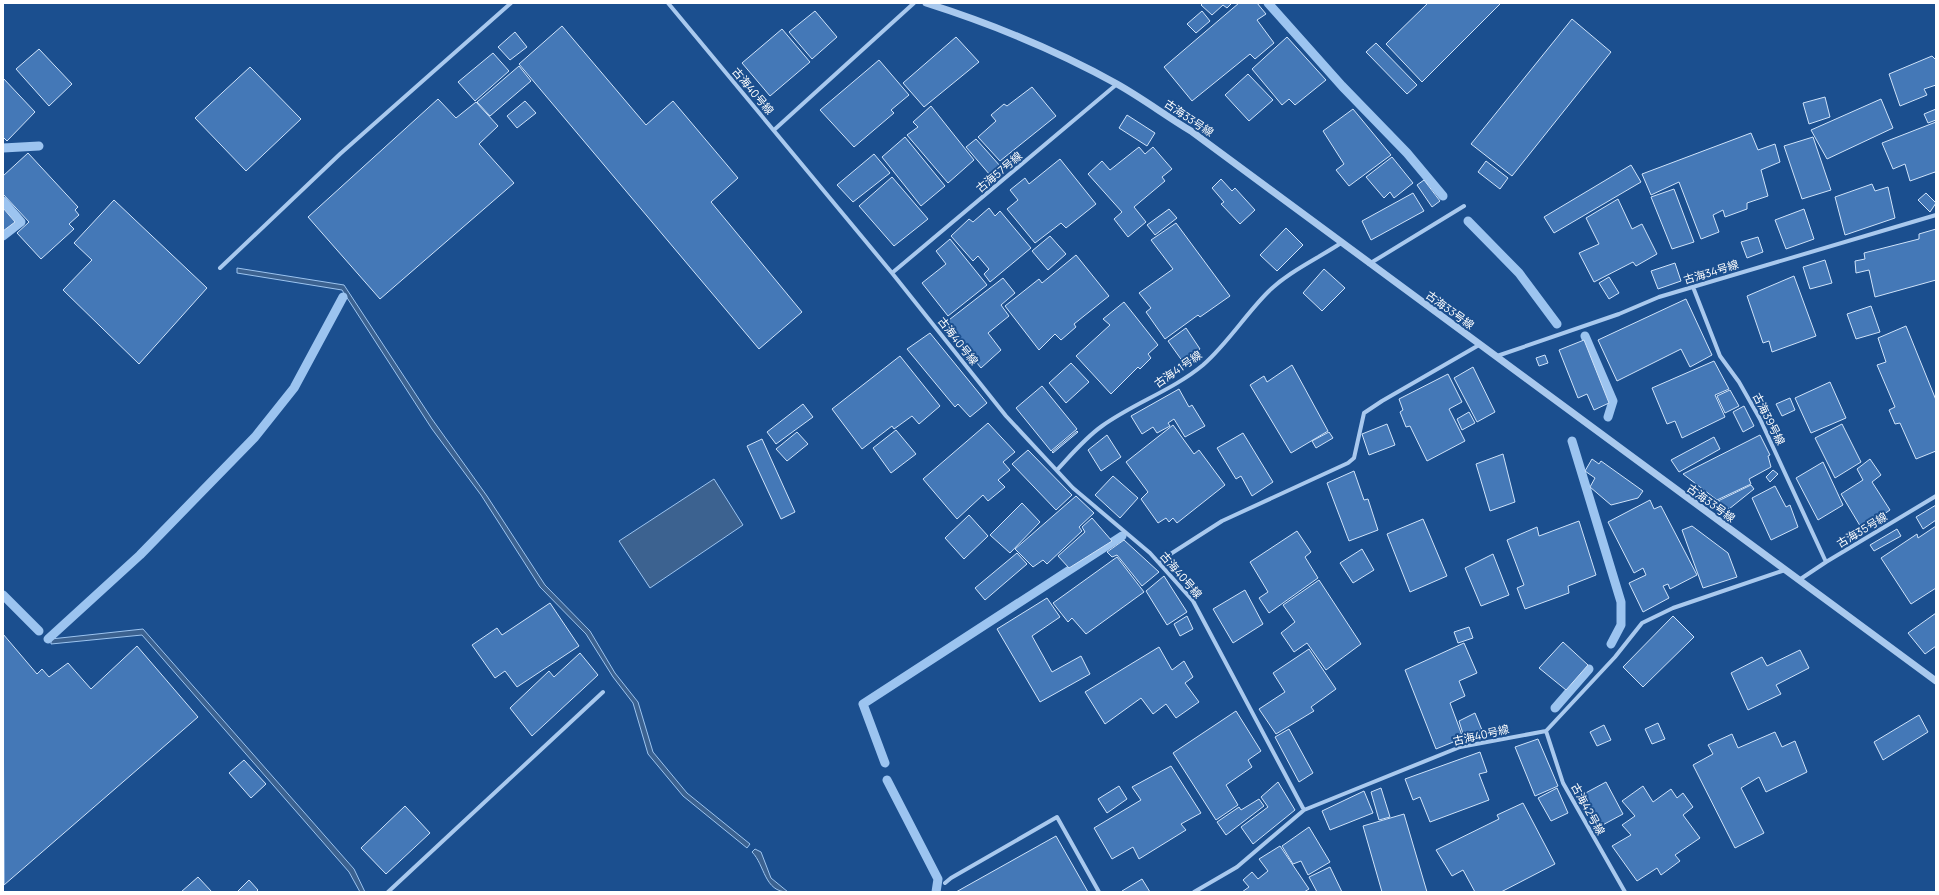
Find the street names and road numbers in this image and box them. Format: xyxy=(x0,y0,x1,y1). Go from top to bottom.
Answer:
street label: 古海40号線 xyxy=(729,64,778,117)
street label: 古海33号線 xyxy=(1162,96,1217,140)
street label: 古海57号線 xyxy=(972,148,1025,195)
street label: 古海34号線 xyxy=(1682,256,1740,287)
street label: 古海33号線 xyxy=(1423,287,1477,332)
street label: 古海40号線 xyxy=(935,314,982,368)
street label: 古海41号線 xyxy=(1151,347,1204,390)
street label: 古海39号線 xyxy=(1750,390,1789,448)
street label: 古海33号線 xyxy=(1684,480,1738,525)
street label: 古海35号線 xyxy=(1834,509,1890,551)
street label: 古海40号線 xyxy=(1157,548,1206,601)
street label: 古海40号線 xyxy=(1451,721,1510,748)
street label: 古海42号線 xyxy=(1568,780,1609,837)

